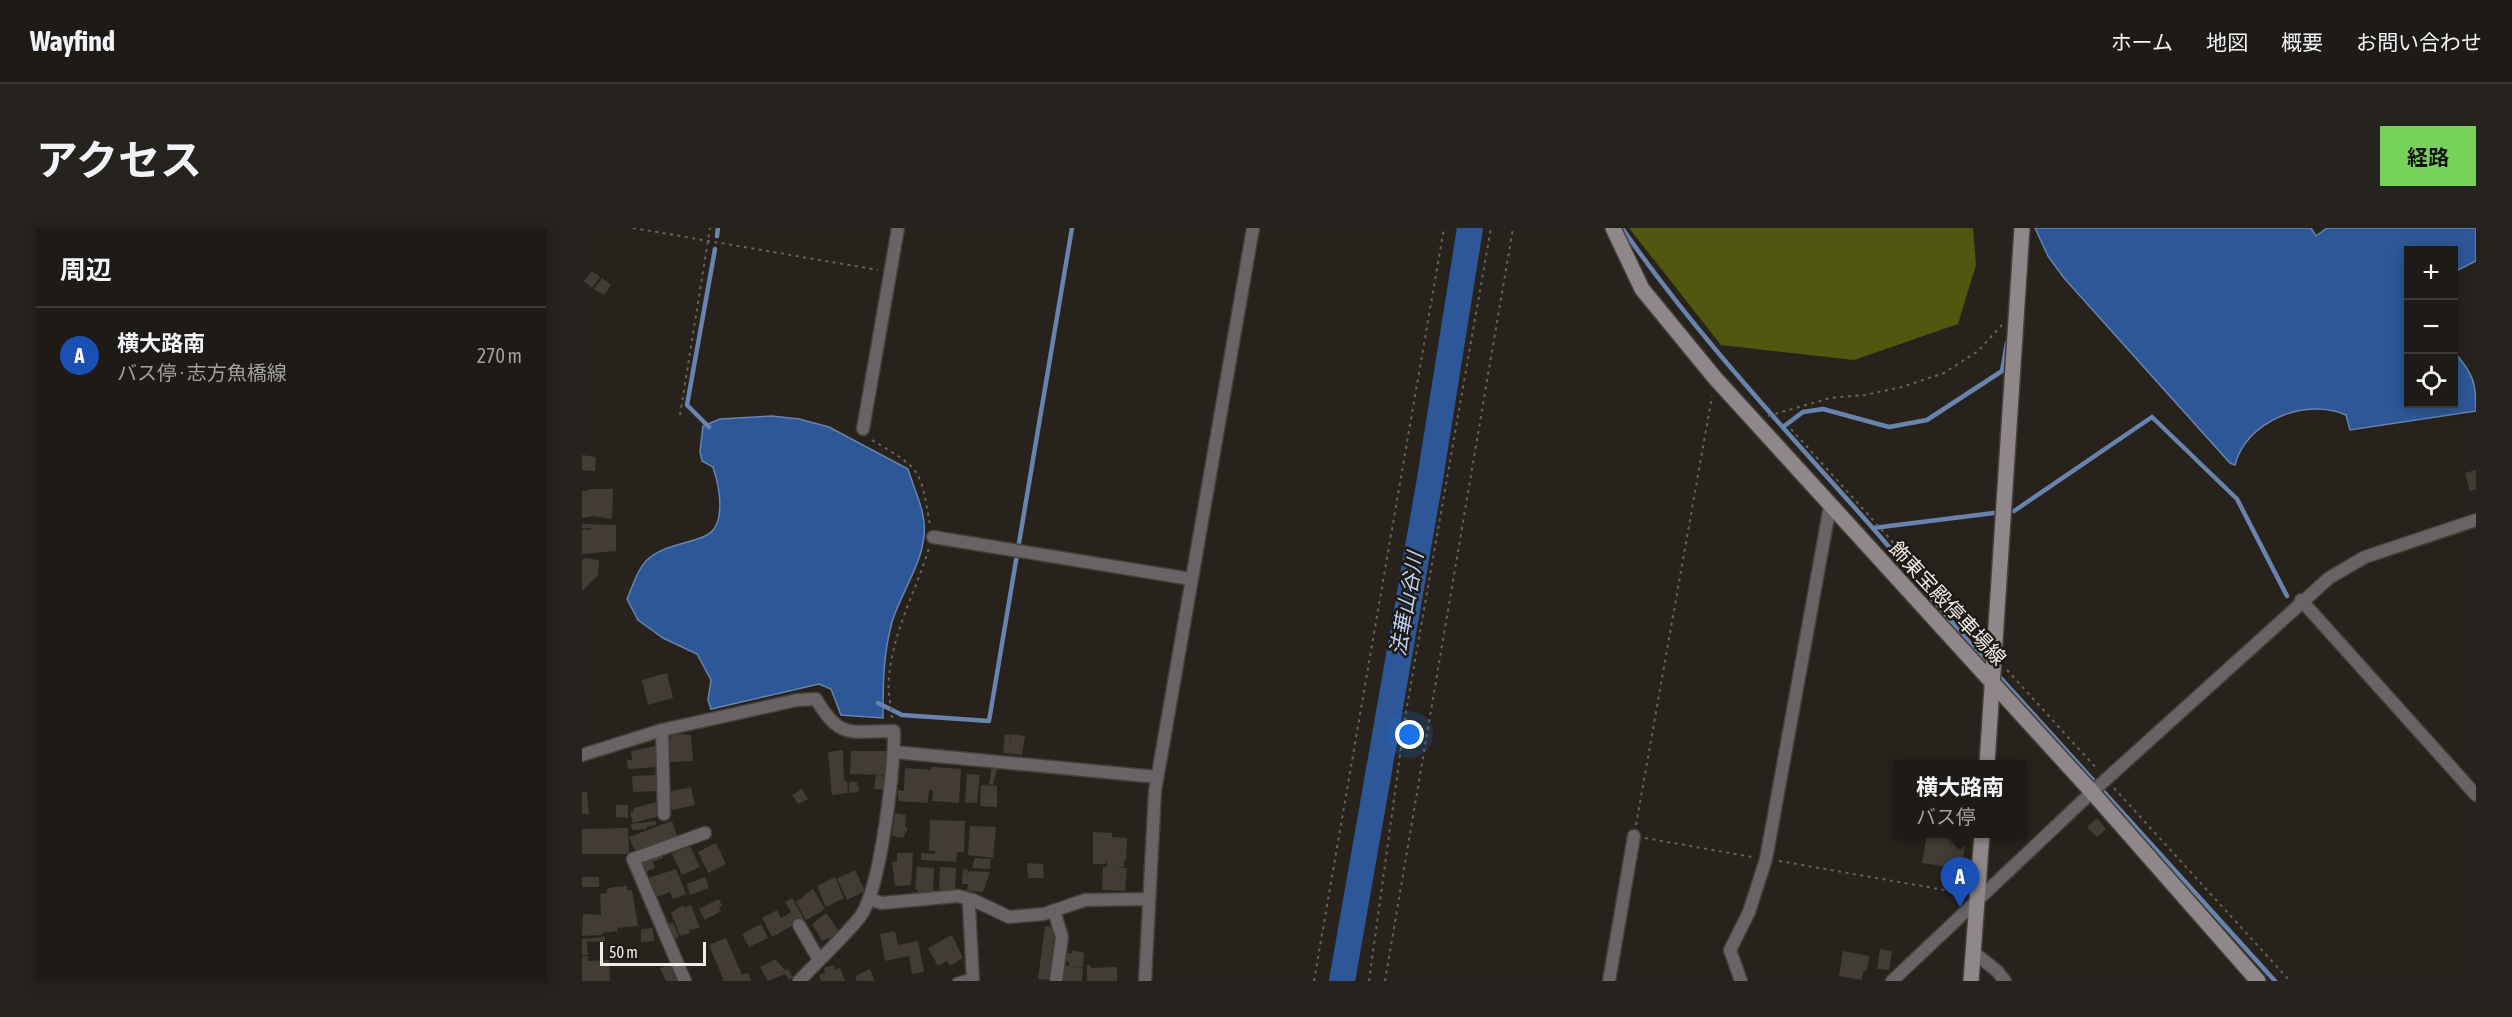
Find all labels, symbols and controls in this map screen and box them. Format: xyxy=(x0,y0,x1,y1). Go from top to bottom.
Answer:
text: Wayfind xyxy=(30,25,115,57)
text: ホーム xyxy=(2111,30,2173,54)
text: 地図 xyxy=(2206,30,2248,54)
text: 概要 xyxy=(2281,30,2323,54)
text: お問い合わせ xyxy=(2356,30,2482,54)
button: 経路 xyxy=(2380,126,2476,186)
text: アクセス xyxy=(36,136,202,184)
map controls xyxy=(2404,246,2458,408)
button: + xyxy=(2404,246,2458,300)
text: 周辺 xyxy=(60,255,112,285)
button: − xyxy=(2404,300,2458,354)
text: 横大路南 xyxy=(117,330,205,356)
text: A xyxy=(75,344,84,367)
text: 270 m xyxy=(477,344,522,367)
button: locate xyxy=(2404,354,2458,408)
text: バス停 · 志方魚橋線 xyxy=(117,361,287,384)
street label: 飾東宝殿停車場線 xyxy=(1885,537,2011,669)
water label: 法華山谷川 xyxy=(1385,548,1427,658)
your location xyxy=(1395,720,1424,749)
popup xyxy=(1894,760,2026,838)
text: 横大路南 xyxy=(1916,774,2004,800)
text: バス停 xyxy=(1916,805,1976,828)
pin: A xyxy=(1940,858,1980,907)
scale bar xyxy=(600,939,706,966)
text: 50 m xyxy=(609,943,638,961)

